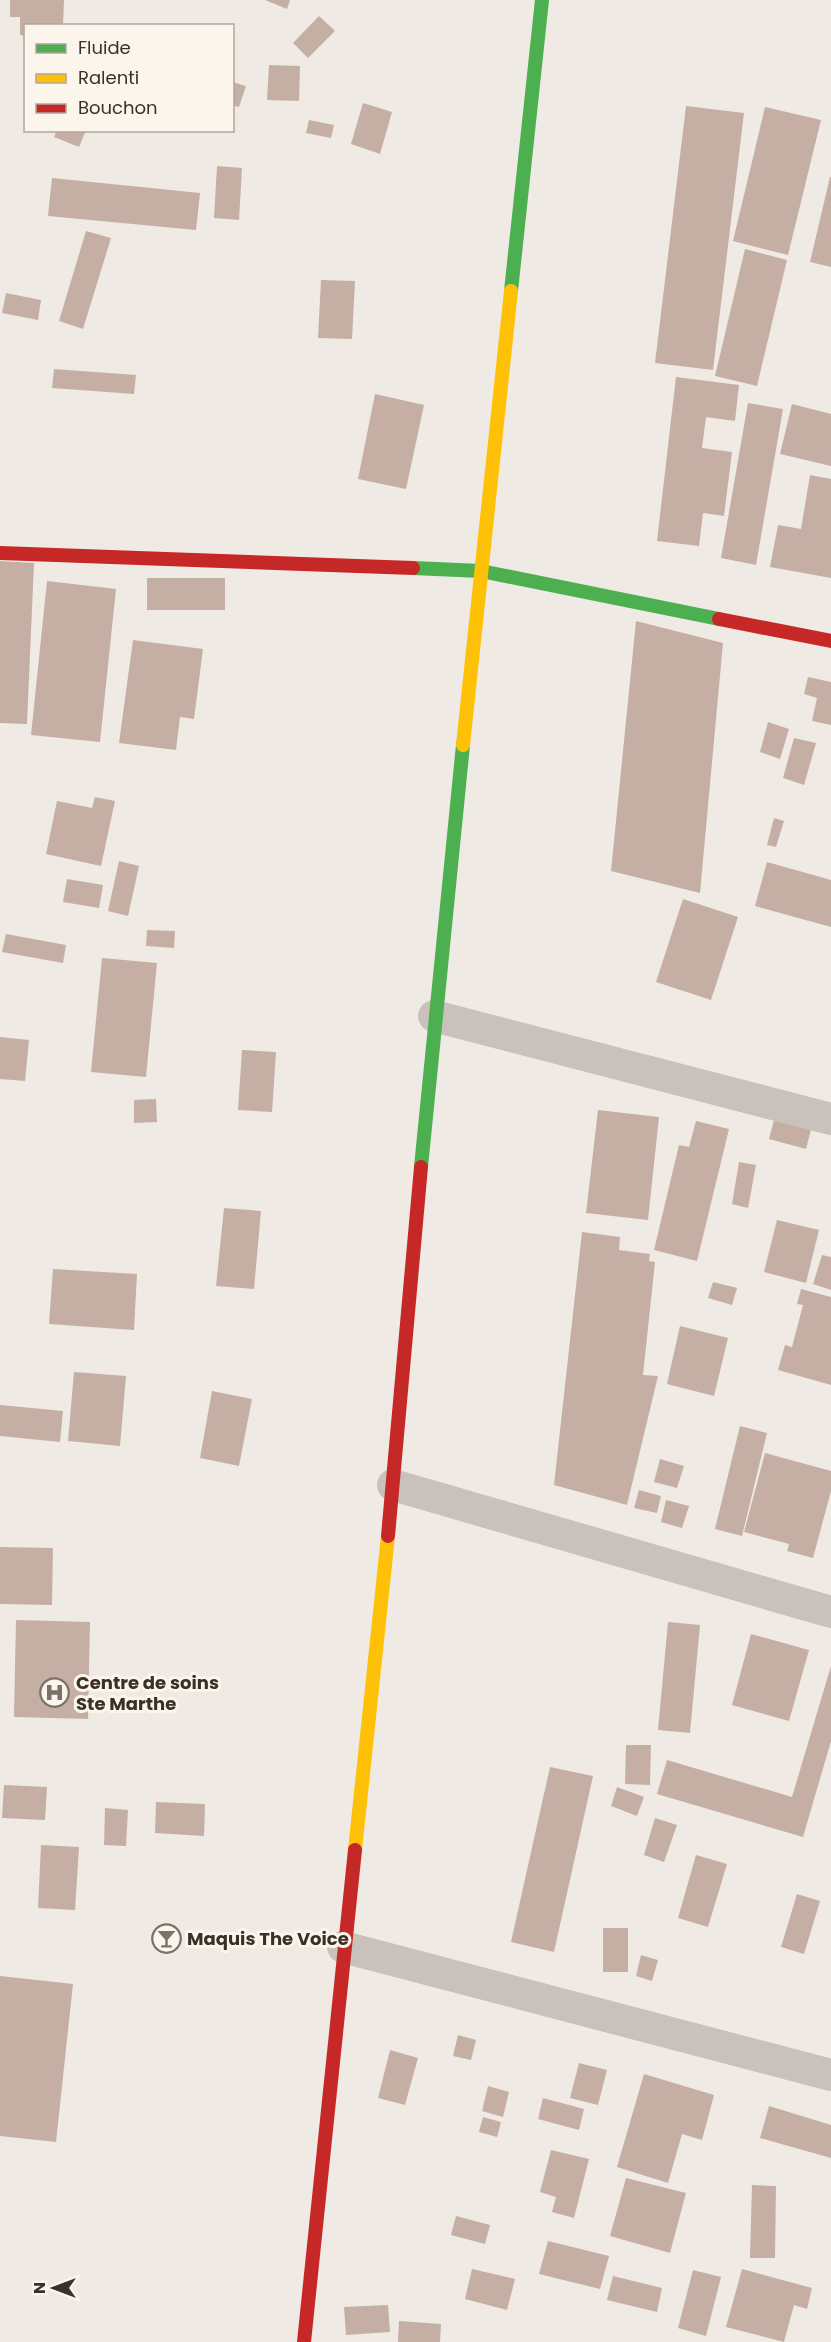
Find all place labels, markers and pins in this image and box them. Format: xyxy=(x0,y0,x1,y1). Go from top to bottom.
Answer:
place label: Centre de soins Ste Marthe xyxy=(76,1670,219,1716)
hospital icon: Centre de soins Ste Marthe xyxy=(39,1676,71,1708)
bar icon: Maquis The Voice xyxy=(150,1922,182,1954)
place label: Maquis The Voice xyxy=(187,1926,349,1951)

